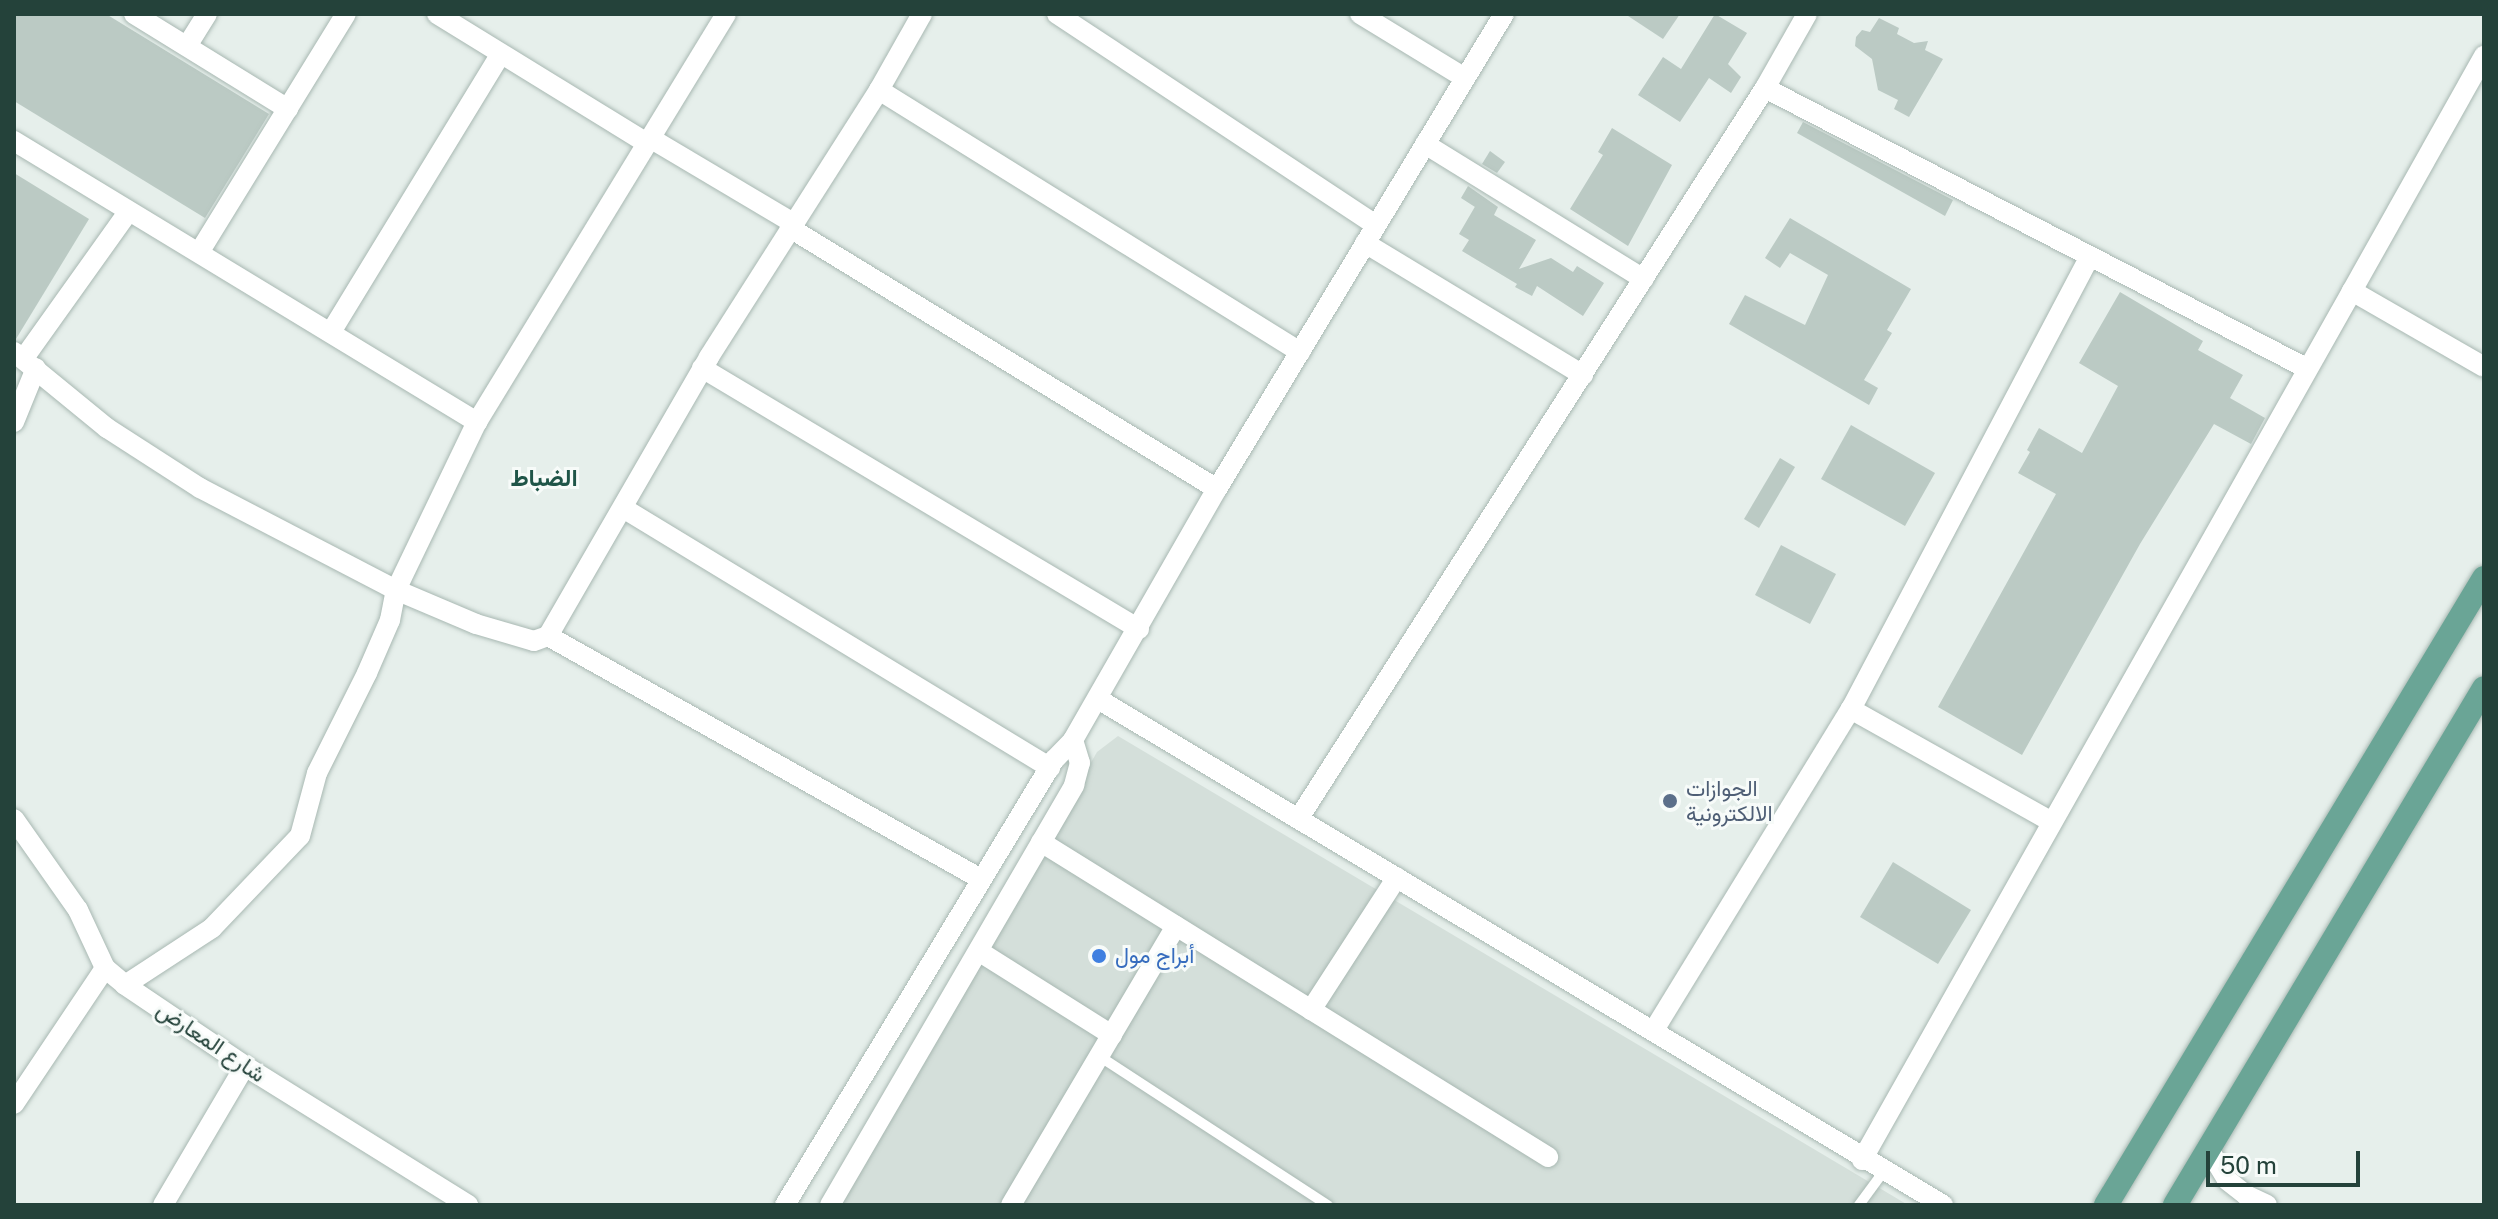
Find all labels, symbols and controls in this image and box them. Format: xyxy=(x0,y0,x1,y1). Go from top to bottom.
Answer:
district label: الضباط xyxy=(510,464,578,492)
place label: الجوازات الالكترونية xyxy=(1686,775,1773,826)
marker: الجوازات الالكترونية xyxy=(1661,792,1679,810)
place label: أبراج مول xyxy=(1115,943,1194,969)
marker: أبراج مول xyxy=(1090,947,1108,965)
street label: شارع المعارض xyxy=(152,996,270,1088)
scale bar xyxy=(2210,1135,2364,1185)
text: 50 m xyxy=(2220,1151,2277,1179)

